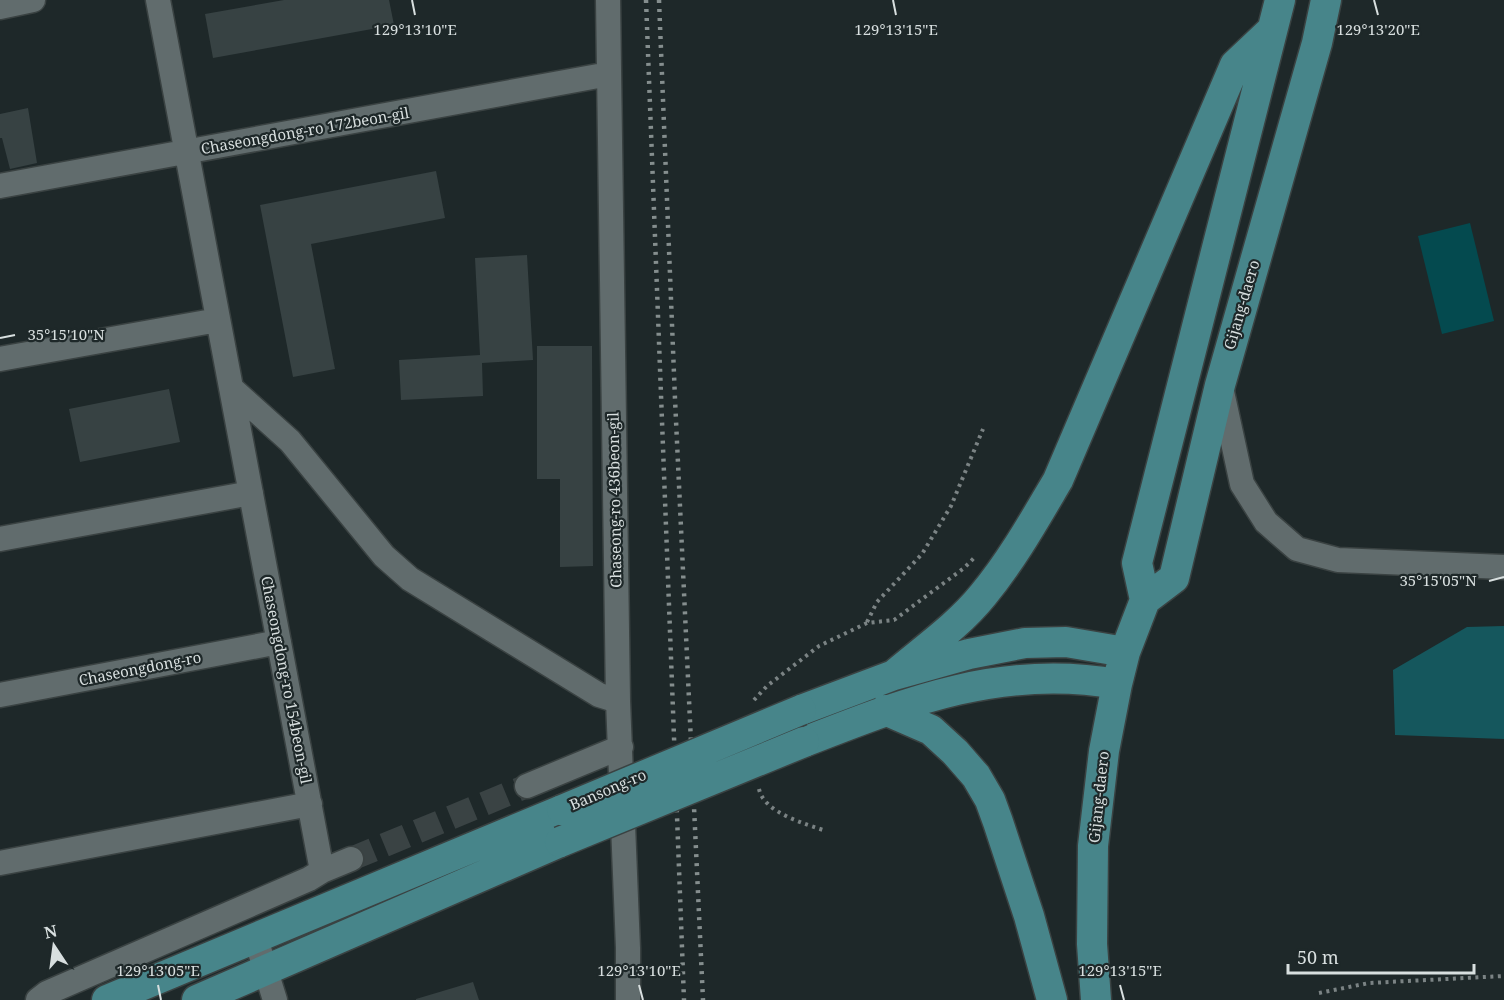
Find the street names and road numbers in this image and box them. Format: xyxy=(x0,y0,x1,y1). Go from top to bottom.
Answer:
street label: Chaseongdong-ro 172beon-gil xyxy=(199,102,411,158)
street label: Gijang-daero xyxy=(1219,258,1263,352)
street label: Chaseong-ro 436beon-gil xyxy=(602,412,626,588)
street label: Chaseongdong-ro 154beon-gil xyxy=(257,574,317,786)
street label: Chaseongdong-ro xyxy=(77,646,203,690)
street label: Gijang-daero xyxy=(1083,750,1113,844)
street label: Bansong-ro xyxy=(566,764,649,814)

